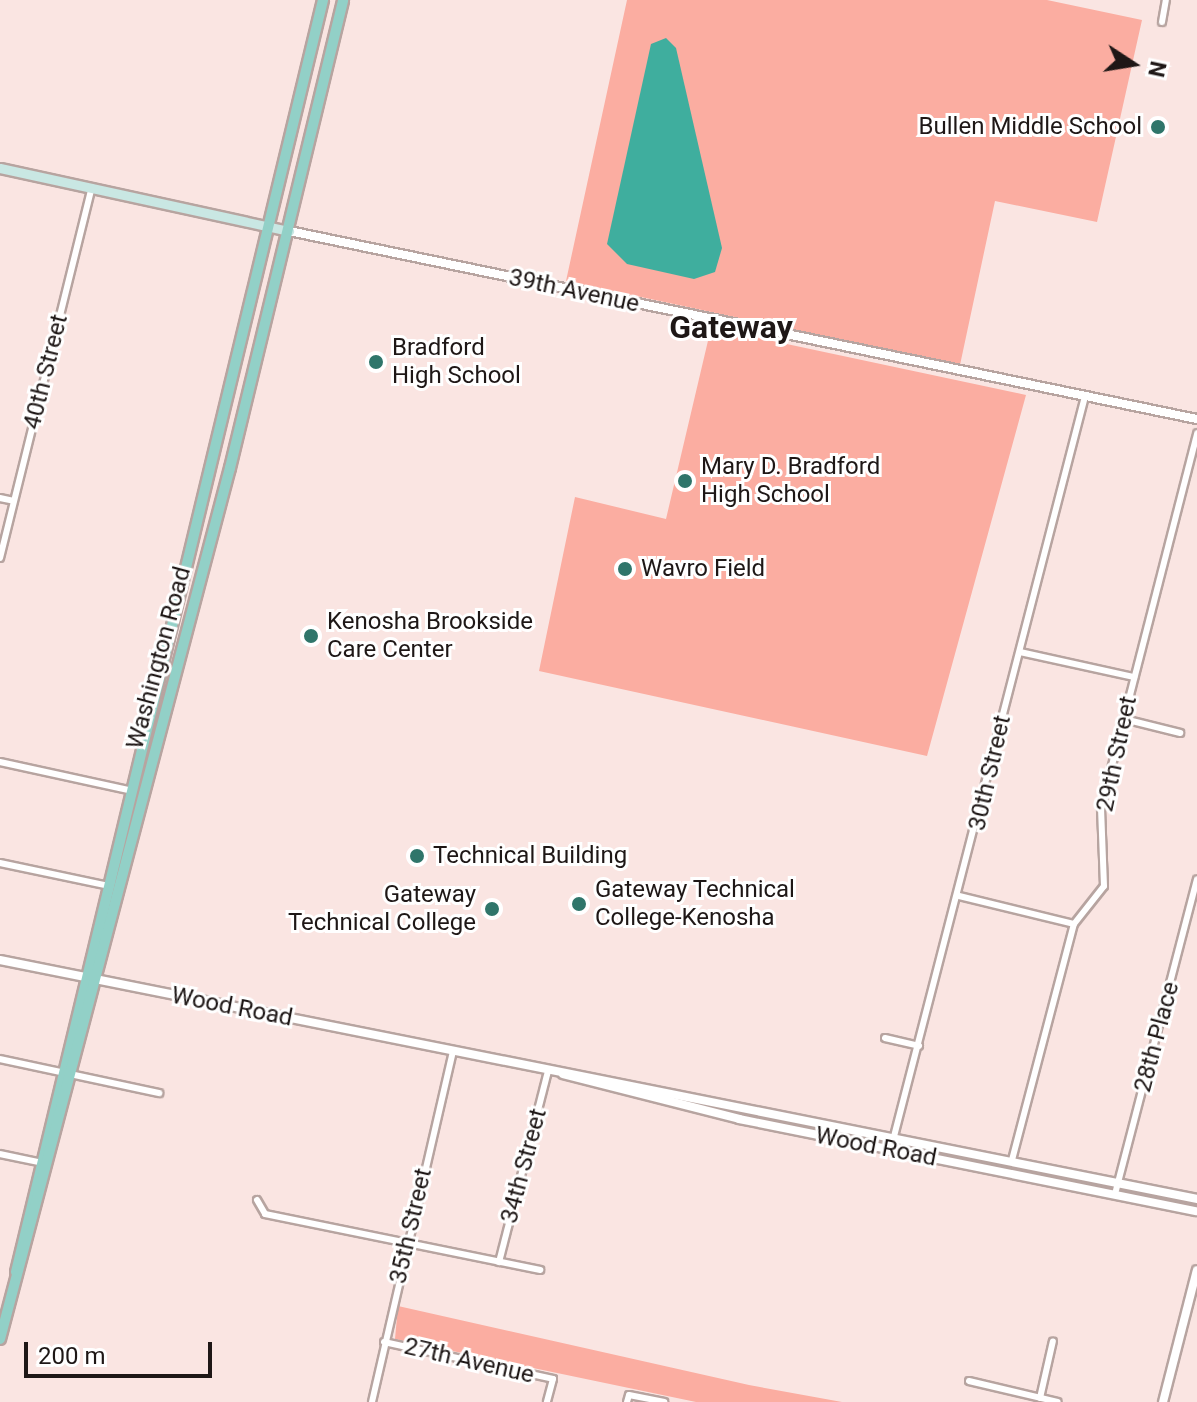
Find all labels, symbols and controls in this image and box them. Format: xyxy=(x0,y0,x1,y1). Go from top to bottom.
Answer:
north arrow xyxy=(1093,24,1173,104)
text: N xyxy=(1143,59,1171,79)
place label: Bullen Middle School xyxy=(919,113,1142,141)
marker: Bullen Middle School xyxy=(1149,118,1167,136)
street label: 39th Avenue xyxy=(506,263,642,319)
district label: Gateway xyxy=(669,308,793,346)
street label: 40th Street xyxy=(18,312,74,432)
place label: Bradford High School xyxy=(392,334,521,390)
marker: Bradford High School xyxy=(367,353,385,371)
place label: Mary D. Bradford High School xyxy=(701,453,880,509)
marker: Mary D. Bradford High School xyxy=(676,472,694,490)
place label: Wavro Field xyxy=(641,555,765,583)
marker: Wavro Field xyxy=(616,560,634,578)
street label: Washington Road xyxy=(121,564,197,752)
place label: Kenosha Brookside Care Center xyxy=(327,608,533,664)
marker: Kenosha Brookside Care Center xyxy=(302,627,320,645)
street label: 29th Street xyxy=(1091,694,1143,814)
street label: 30th Street xyxy=(963,713,1017,833)
place label: Technical Building xyxy=(433,842,627,870)
marker: Technical Building xyxy=(408,847,426,865)
place label: Gateway Technical College-Kenosha xyxy=(595,876,795,932)
place label: Gateway Technical College xyxy=(288,881,476,937)
marker: Gateway Technical College-Kenosha xyxy=(570,895,588,913)
marker: Gateway Technical College xyxy=(483,900,501,918)
street label: 28th Place xyxy=(1128,979,1186,1095)
street label: Wood Road xyxy=(169,981,295,1033)
street label: 34th Street xyxy=(495,1106,553,1226)
street label: Wood Road xyxy=(813,1121,939,1173)
street label: 35th Street xyxy=(384,1166,438,1286)
scale bar xyxy=(28,1326,216,1376)
street label: 27th Avenue xyxy=(401,1332,537,1390)
text: 200 m xyxy=(38,1342,105,1370)

